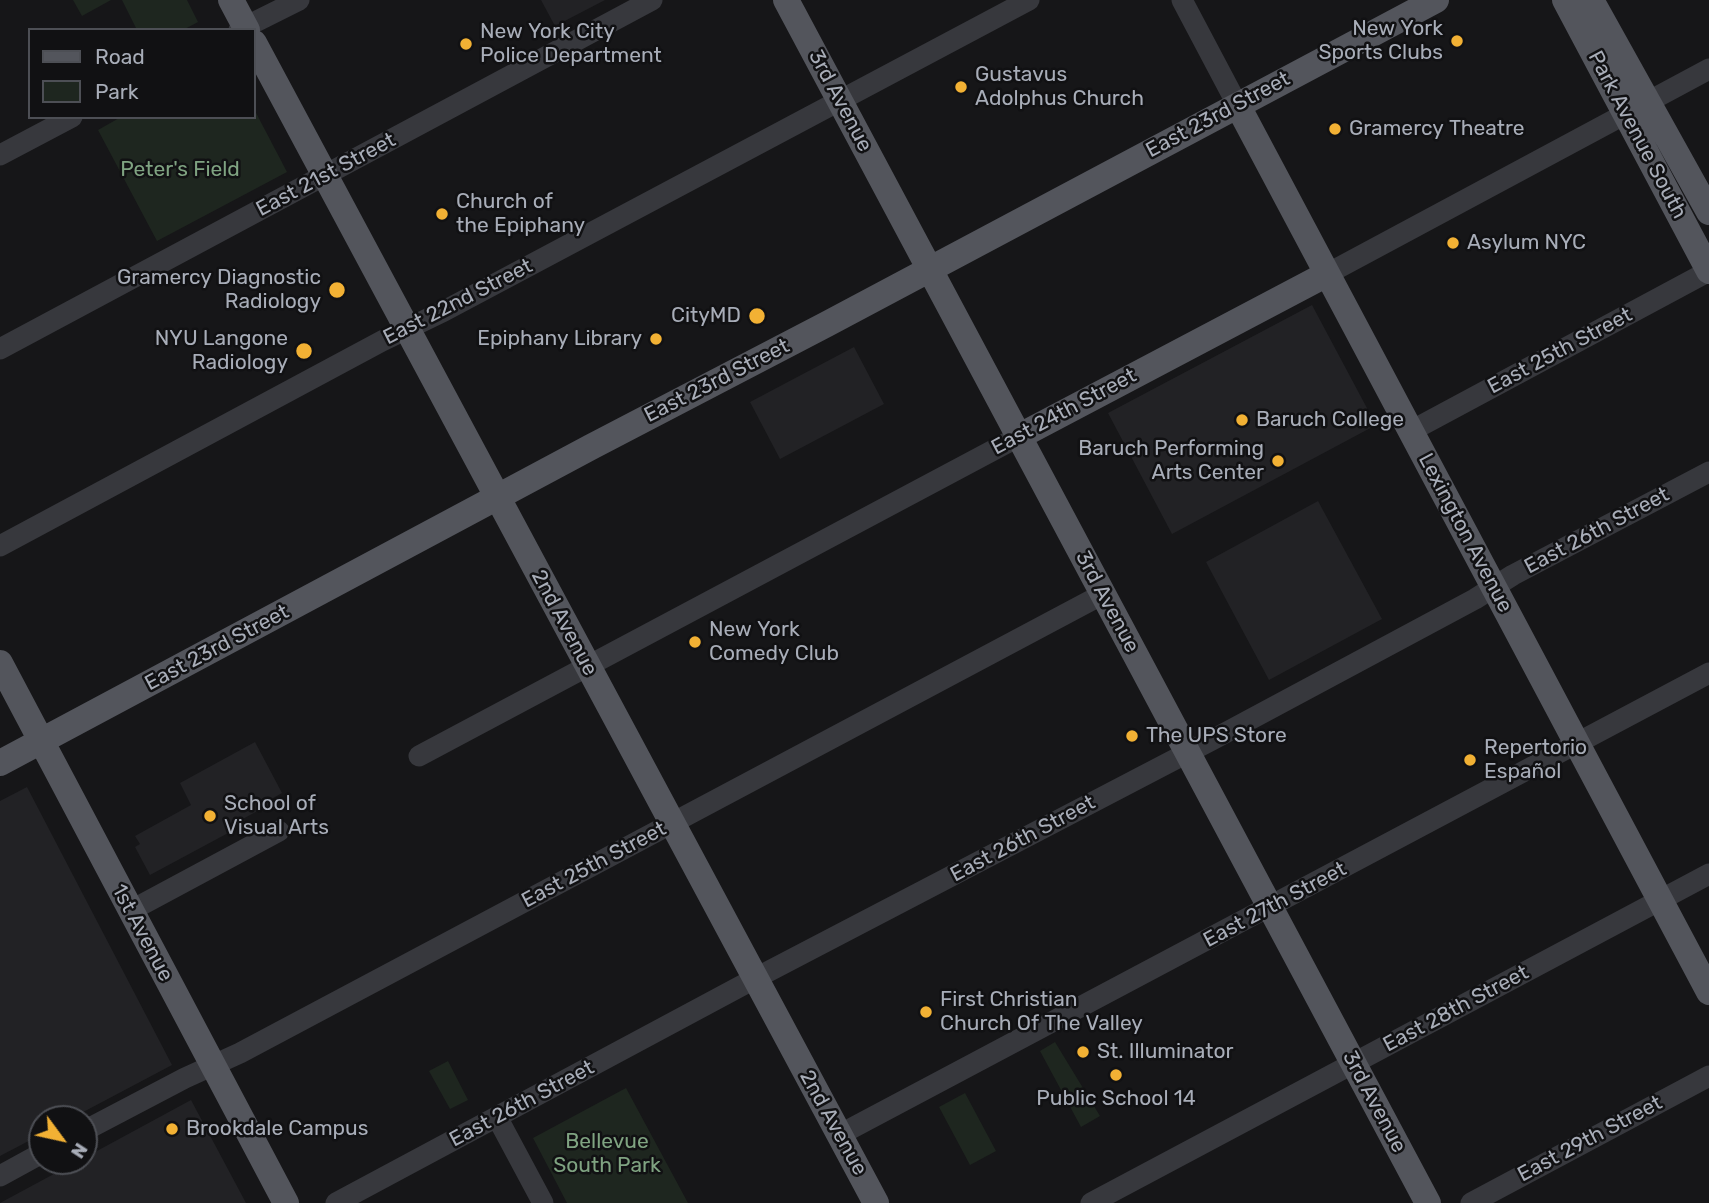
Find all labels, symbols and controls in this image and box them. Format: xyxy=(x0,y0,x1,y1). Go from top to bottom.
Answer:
place label: New York Sports Clubs xyxy=(1318,16,1443,66)
place label: New York City Police Department xyxy=(480,19,662,69)
legend xyxy=(28,28,256,119)
marker: New York Sports Clubs xyxy=(1449,33,1465,49)
marker: New York City Police Department xyxy=(458,36,474,52)
text: Road xyxy=(95,44,145,69)
street label: 3rd Avenue xyxy=(803,46,877,156)
street label: Park Avenue South xyxy=(1582,47,1692,223)
place label: Gustavus Adolphus Church xyxy=(975,62,1144,112)
street label: East 23rd Street xyxy=(1142,66,1294,164)
text: Park xyxy=(95,79,139,104)
marker: Gustavus Adolphus Church xyxy=(953,79,969,95)
place label: Gramercy Theatre xyxy=(1349,116,1524,142)
marker: Gramercy Theatre xyxy=(1327,121,1343,137)
street label: East 21st Street xyxy=(252,128,400,222)
park label: Peter's Field xyxy=(120,157,240,183)
place label: Church of the Epiphany xyxy=(456,189,585,239)
marker: Church of the Epiphany xyxy=(434,206,450,222)
place label: Asylum NYC xyxy=(1467,230,1586,256)
marker: Asylum NYC xyxy=(1445,235,1461,251)
street label: East 22nd Street xyxy=(379,254,537,350)
place label: Gramercy Diagnostic Radiology xyxy=(117,265,321,315)
marker: Gramercy Diagnostic Radiology xyxy=(327,280,347,300)
street label: East 25th Street xyxy=(1483,302,1637,400)
place label: CityMD xyxy=(671,303,741,329)
marker: CityMD xyxy=(747,306,767,326)
place label: NYU Langone Radiology xyxy=(155,326,288,376)
place label: Epiphany Library xyxy=(477,326,642,352)
marker: Epiphany Library xyxy=(648,331,664,347)
street label: East 23rd Street xyxy=(640,334,794,428)
marker: NYU Langone Radiology xyxy=(294,341,314,361)
street label: East 24th Street xyxy=(987,363,1141,461)
place label: Baruch College xyxy=(1256,407,1404,433)
marker: Baruch College xyxy=(1234,412,1250,428)
place label: Baruch Performing Arts Center xyxy=(1078,436,1264,486)
street label: Lexington Avenue xyxy=(1412,449,1518,617)
marker: Baruch Performing Arts Center xyxy=(1270,453,1286,469)
street label: East 26th Street xyxy=(1520,482,1674,580)
street label: 3rd Avenue xyxy=(1070,547,1144,657)
street label: 2nd Avenue xyxy=(526,566,602,680)
street label: East 23rd Street xyxy=(141,599,293,697)
place label: New York Comedy Club xyxy=(709,617,839,667)
marker: New York Comedy Club xyxy=(687,634,703,650)
place label: The UPS Store xyxy=(1146,723,1287,749)
marker: The UPS Store xyxy=(1124,728,1140,744)
place label: Repertorio Español xyxy=(1484,735,1587,785)
marker: Repertorio Español xyxy=(1462,752,1478,768)
street label: East 26th Street xyxy=(946,790,1100,888)
place label: School of Visual Arts xyxy=(224,791,329,841)
marker: School of Visual Arts xyxy=(202,808,218,824)
street label: East 25th Street xyxy=(517,816,671,914)
street label: East 27th Street xyxy=(1199,857,1351,953)
street label: 1st Avenue xyxy=(106,880,178,986)
street label: East 28th Street xyxy=(1379,960,1533,1058)
place label: First Christian Church Of The Valley xyxy=(940,987,1143,1037)
marker: First Christian Church Of The Valley xyxy=(918,1004,934,1020)
place label: St. Illuminator xyxy=(1097,1039,1234,1065)
marker: St. Illuminator xyxy=(1075,1044,1091,1060)
street label: 3rd Avenue xyxy=(1337,1047,1411,1157)
street label: East 26th Street xyxy=(445,1055,599,1153)
street label: 2nd Avenue xyxy=(794,1066,872,1180)
marker: Public School 14 xyxy=(1108,1067,1124,1083)
place label: Public School 14 xyxy=(1036,1086,1196,1112)
street label: East 29th Street xyxy=(1513,1090,1667,1188)
north arrow xyxy=(28,1105,98,1175)
place label: Brookdale Campus xyxy=(186,1116,368,1142)
marker: Brookdale Campus xyxy=(164,1121,180,1137)
park label: Bellevue South Park xyxy=(553,1129,661,1179)
text: N xyxy=(66,1139,93,1163)

